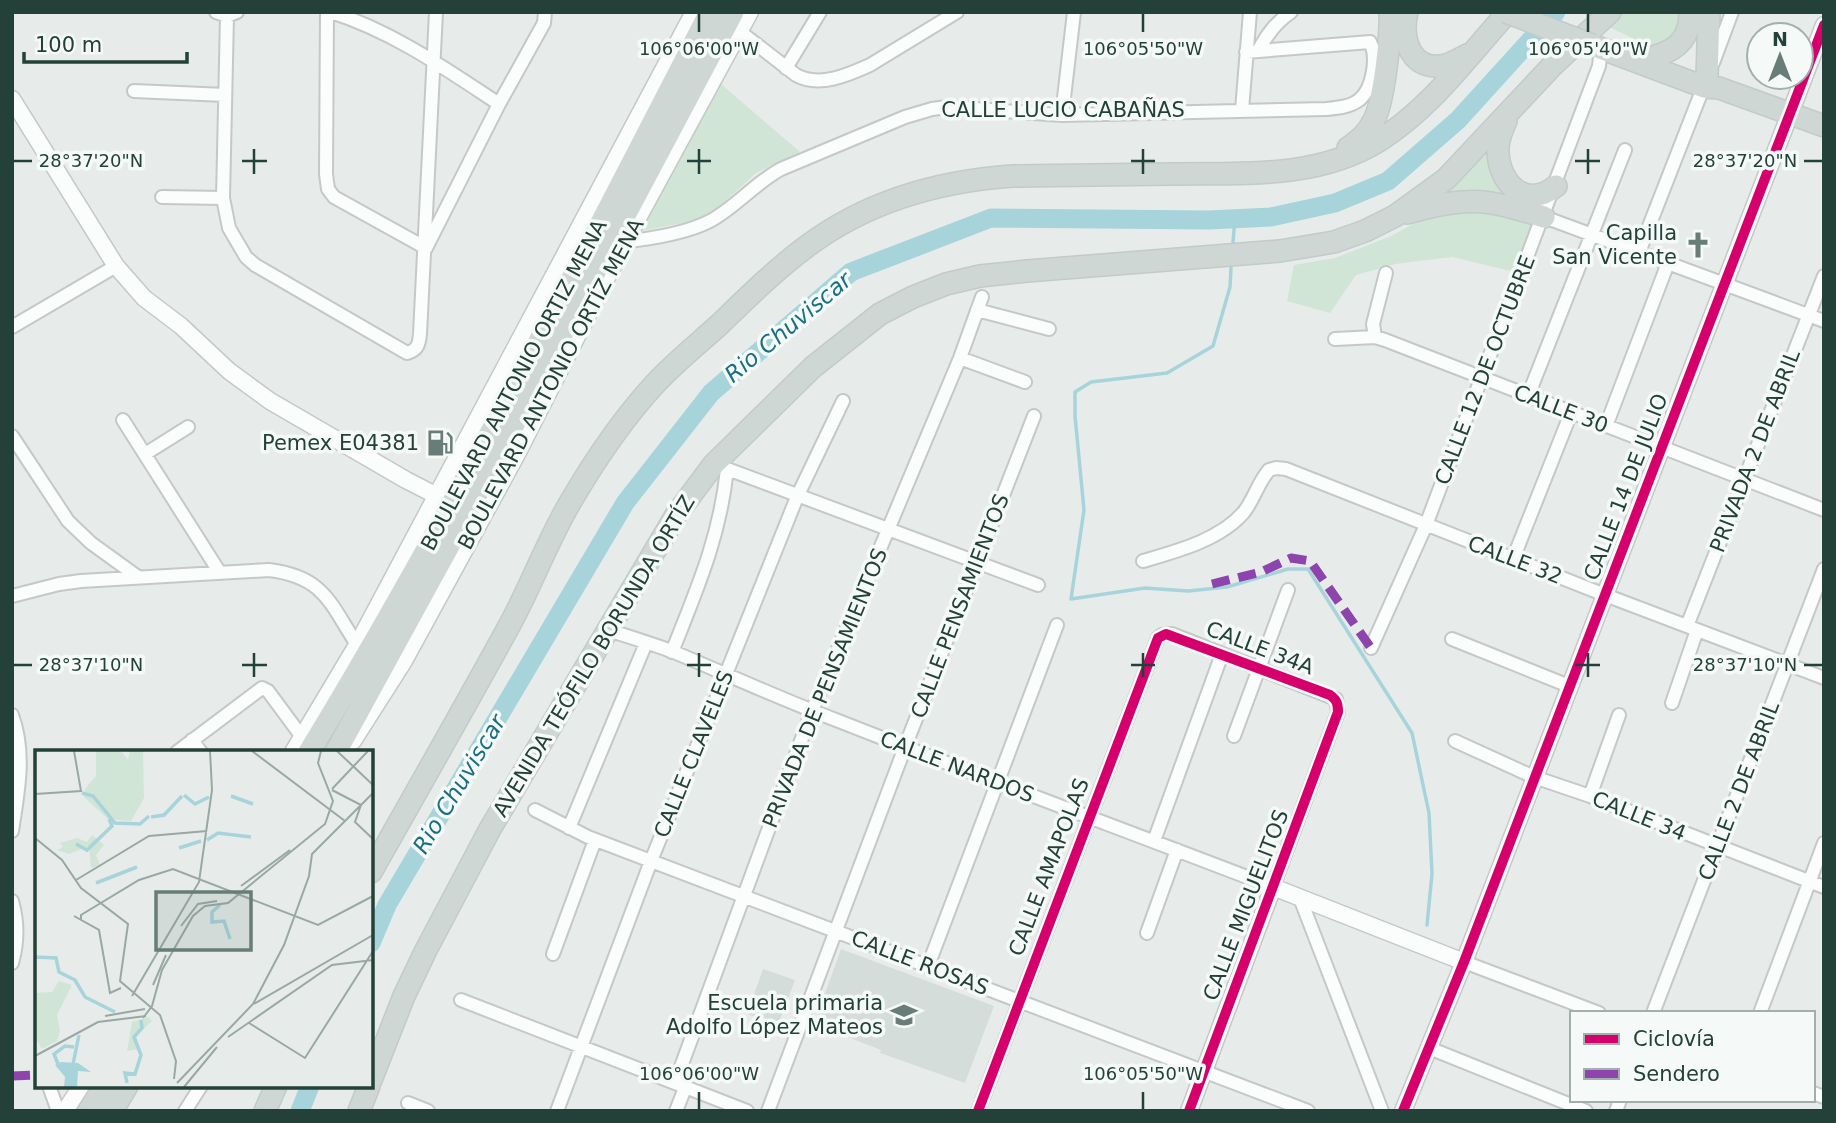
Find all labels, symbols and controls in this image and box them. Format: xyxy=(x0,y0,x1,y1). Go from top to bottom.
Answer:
scale bar xyxy=(24,21,187,65)
north arrow xyxy=(1745,21,1815,91)
text: N xyxy=(1772,28,1788,50)
text: 100 m xyxy=(35,33,102,57)
text: 106°06'00"W xyxy=(639,38,759,59)
text: 106°05'50"W xyxy=(1083,38,1203,59)
text: 106°05'40"W xyxy=(1528,38,1648,59)
street label: CALLE LUCIO CABAÑAS xyxy=(941,96,1185,122)
text: 28°37'20"N xyxy=(39,150,143,171)
text: 28°37'20"N xyxy=(1693,150,1797,171)
street label: BOULEVARD ANTONIO ORTÍZ MENA xyxy=(452,213,649,554)
street label: BOULEVARD ANTONIO ORTIZ MENA xyxy=(416,215,612,555)
place label: Capilla San Vicente xyxy=(1552,221,1677,269)
church icon: Capilla San Vicente xyxy=(1683,230,1713,260)
street label: CALLE 12 DE OCTUBRE xyxy=(1430,252,1540,488)
water label: Rio Chuviscar xyxy=(719,266,858,387)
street label: PRIVADA 2 DE ABRIL xyxy=(1705,346,1805,556)
street label: CALLE 30 xyxy=(1510,380,1612,438)
street label: CALLE 14 DE JULIO xyxy=(1579,390,1673,584)
fuel station icon: Pemex E04381 xyxy=(425,428,455,458)
place label: Pemex E04381 xyxy=(262,431,419,455)
street label: AVENIDA TEÓFILO BORUNDA ORTÍZ xyxy=(487,490,700,821)
street label: CALLE PENSAMIENTOS xyxy=(906,491,1014,721)
street label: CALLE 32 xyxy=(1464,531,1566,589)
street label: PRIVADA DE PENSAMIENTOS xyxy=(758,545,892,831)
street label: CALLE 34A xyxy=(1203,616,1318,680)
text: 28°37'10"N xyxy=(39,654,143,675)
text: 28°37'10"N xyxy=(1693,654,1797,675)
street label: CALLE CLAVELES xyxy=(650,667,738,841)
street label: CALLE 2 DE ABRIL xyxy=(1694,698,1784,884)
water label: Rio Chuviscar xyxy=(407,709,511,858)
street label: CALLE NARDOS xyxy=(877,727,1037,807)
inset map xyxy=(35,750,373,1088)
street label: CALLE AMAPOLAS xyxy=(1004,775,1094,959)
street label: CALLE 34 xyxy=(1589,786,1689,846)
street label: CALLE MIGUELITOS xyxy=(1199,806,1293,1004)
street label: CALLE ROSAS xyxy=(848,926,992,1000)
place label: Escuela primaria Adolfo López Mateos xyxy=(666,991,883,1039)
school or university icon: Escuela primaria Adolfo López Mateos xyxy=(889,1000,919,1030)
legend xyxy=(1570,1011,1815,1102)
text: Ciclovía xyxy=(1633,1027,1715,1051)
text: Sendero xyxy=(1633,1062,1720,1086)
text: 106°06'00"W xyxy=(639,1063,759,1084)
text: 106°05'50"W xyxy=(1083,1063,1203,1084)

